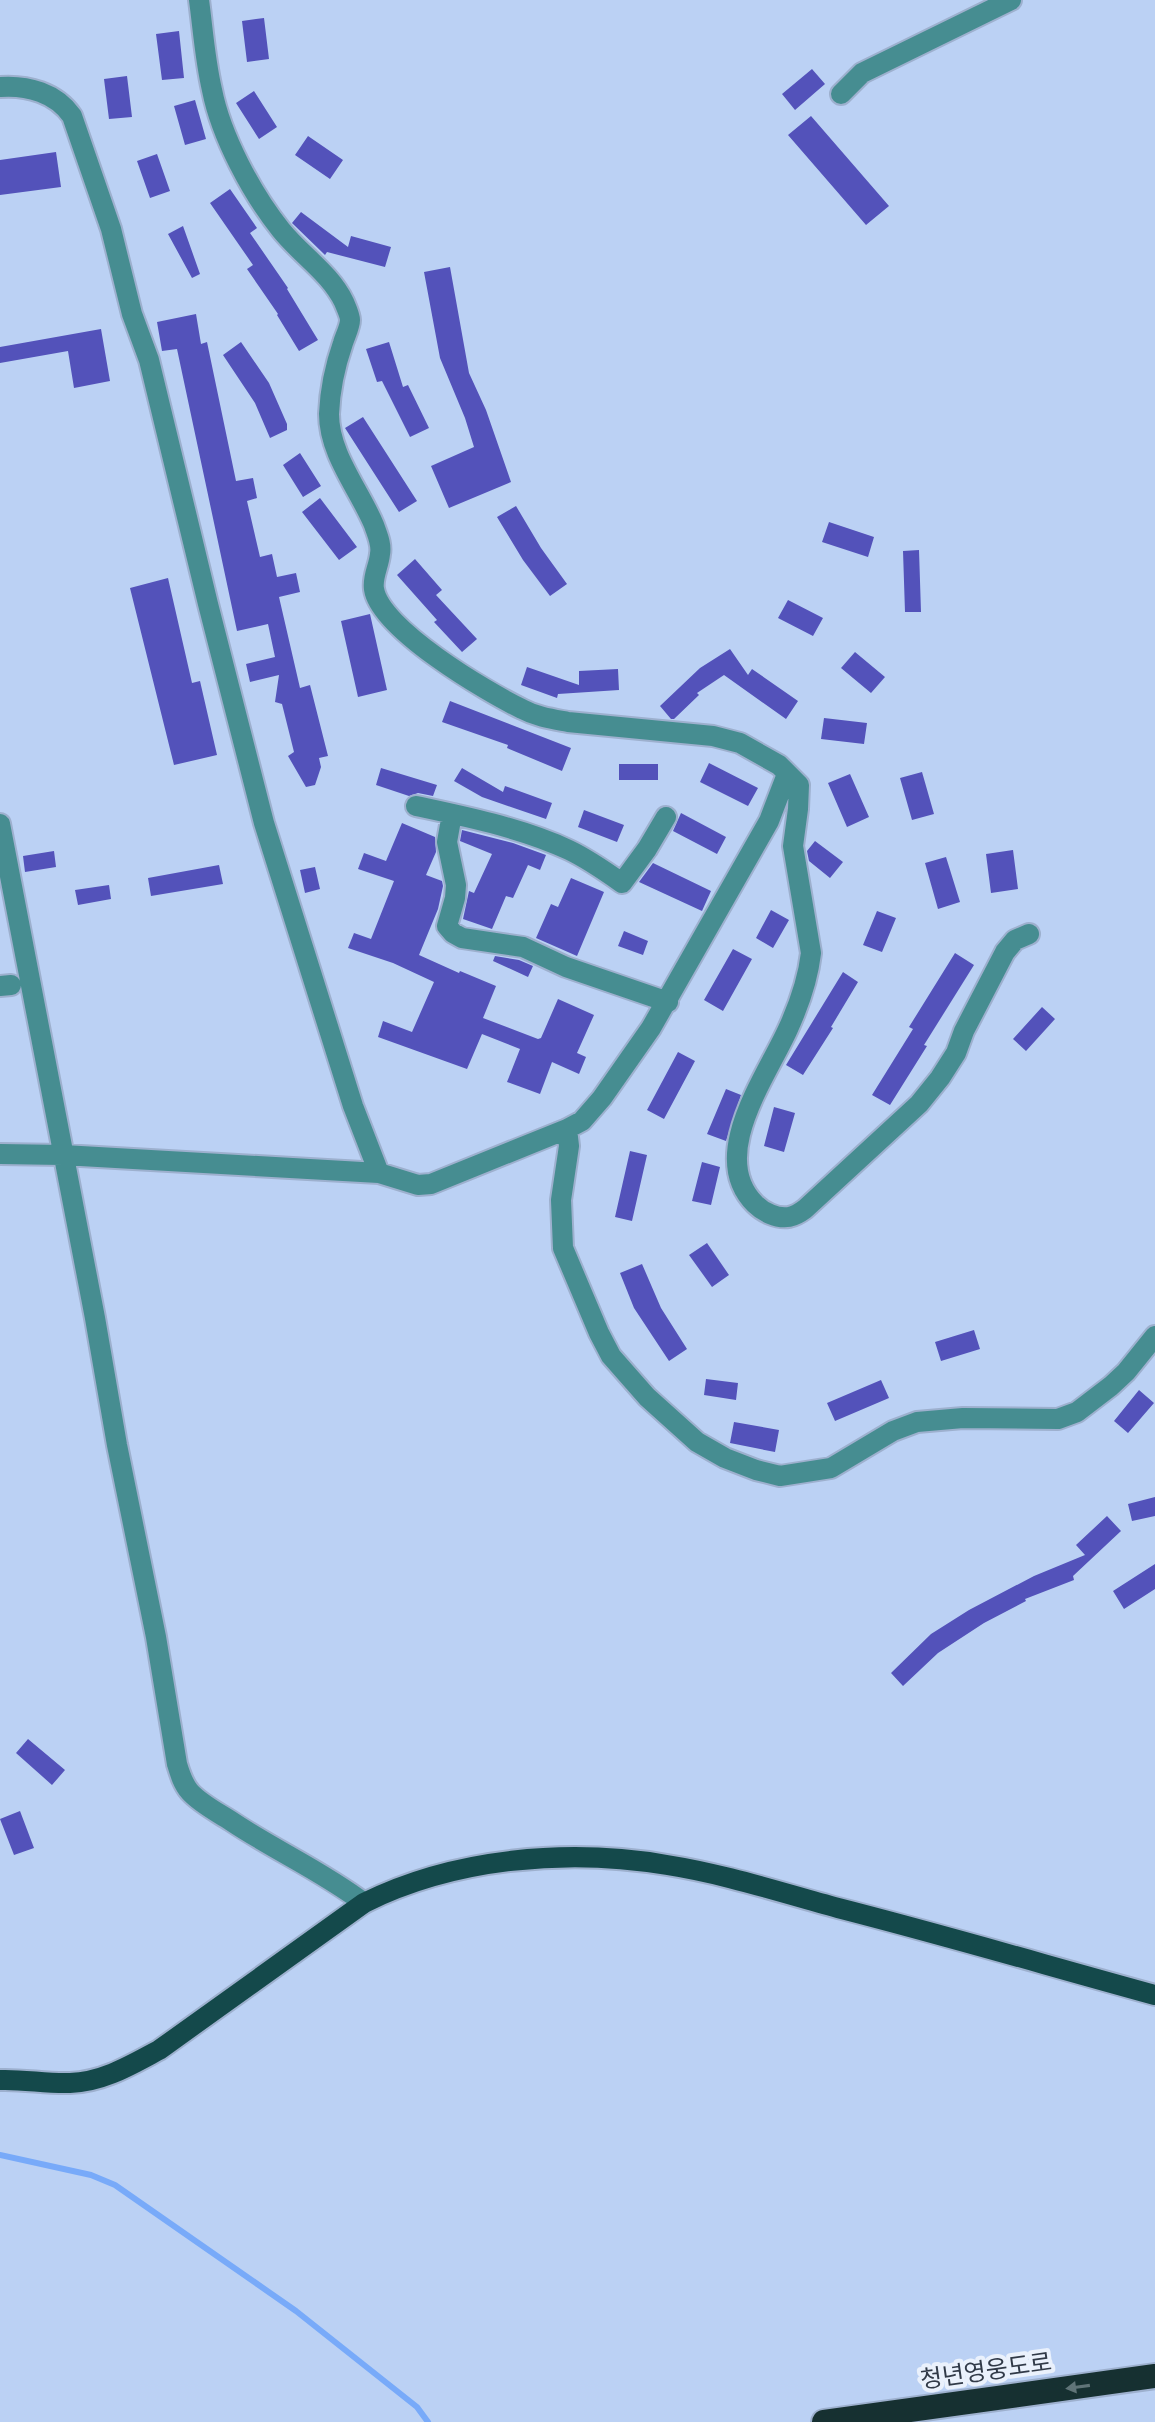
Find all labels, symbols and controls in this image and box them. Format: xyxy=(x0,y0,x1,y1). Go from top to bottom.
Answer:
street label: 청년영웅도로 xyxy=(918,2346,1053,2393)
one-way arrow xyxy=(1065,2381,1090,2394)

